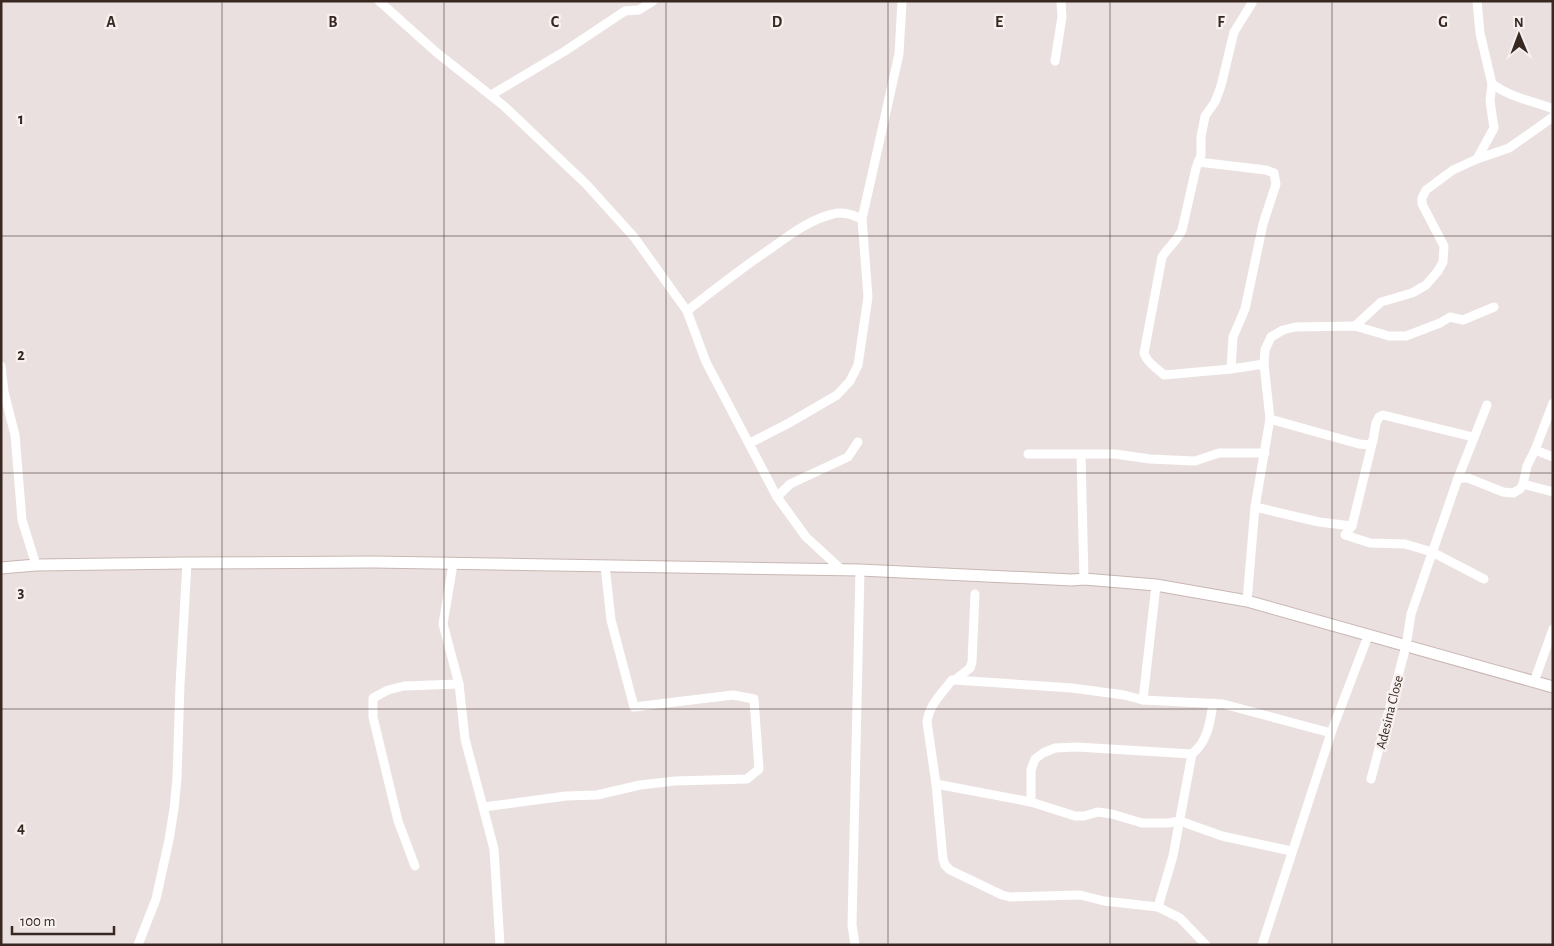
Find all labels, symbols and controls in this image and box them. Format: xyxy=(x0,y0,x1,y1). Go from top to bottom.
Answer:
north arrow xyxy=(1494,10,1544,60)
text: A xyxy=(106,14,116,30)
text: B xyxy=(328,14,338,30)
text: C xyxy=(551,14,560,30)
text: D xyxy=(772,14,783,30)
text: E xyxy=(995,14,1003,30)
text: F xyxy=(1217,14,1225,30)
text: G xyxy=(1438,14,1448,30)
text: N xyxy=(1514,16,1524,30)
text: 1 xyxy=(18,111,24,127)
text: 2 xyxy=(17,347,25,363)
text: 3 xyxy=(18,584,25,600)
street label: Adesina Close xyxy=(1374,674,1406,751)
text: 4 xyxy=(17,820,25,836)
scale bar xyxy=(12,904,115,936)
text: 100 m xyxy=(20,914,55,929)

